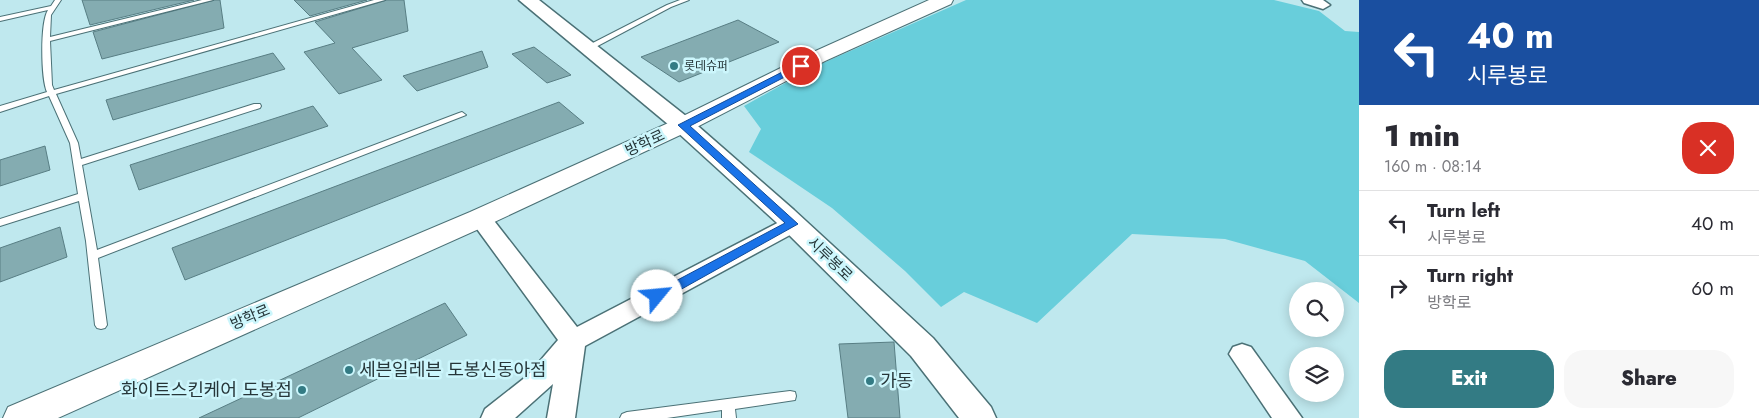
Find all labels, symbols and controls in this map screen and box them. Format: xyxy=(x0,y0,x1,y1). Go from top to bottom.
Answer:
text: 40 m xyxy=(1467,11,1554,61)
icon: left xyxy=(1384,20,1449,85)
pin xyxy=(780,45,822,87)
icon: arrive xyxy=(787,52,815,80)
place label: 롯데슈퍼 xyxy=(684,57,728,75)
text: 시루봉로 xyxy=(1467,59,1548,91)
marker: 롯데슈퍼 xyxy=(668,60,680,72)
text: 1 min xyxy=(1384,114,1460,157)
button: close xyxy=(1682,122,1734,174)
street label: 방학로 xyxy=(622,124,668,162)
text: 160 m · 08:14 xyxy=(1384,155,1481,178)
text: Turn left xyxy=(1427,197,1500,224)
icon: left xyxy=(1384,209,1412,237)
text: 40 m xyxy=(1691,210,1734,237)
text: 시루봉로 xyxy=(1427,226,1486,249)
street label: 시루봉로 xyxy=(803,232,857,286)
text: Turn right xyxy=(1427,262,1513,289)
position arrow xyxy=(630,269,682,321)
icon: right xyxy=(1384,274,1412,302)
text: 60 m xyxy=(1691,275,1734,302)
map controls xyxy=(1289,282,1344,402)
button: search xyxy=(1289,282,1344,337)
text: 방학로 xyxy=(1427,291,1471,314)
street label: 방학로 xyxy=(227,299,273,335)
button: layers xyxy=(1289,347,1344,402)
button: Exit xyxy=(1384,350,1554,408)
button: Share xyxy=(1564,350,1734,408)
place label: 세븐일레븐 도봉신동아점 xyxy=(359,357,547,383)
marker: 세븐일레븐 도봉신동아점 xyxy=(343,364,355,376)
place label: 가동 xyxy=(880,368,913,394)
marker: 가동 xyxy=(864,375,876,387)
place label: 화이트스킨케어 도봉점 xyxy=(121,377,292,403)
marker: 화이트스킨케어 도봉점 xyxy=(296,384,308,396)

